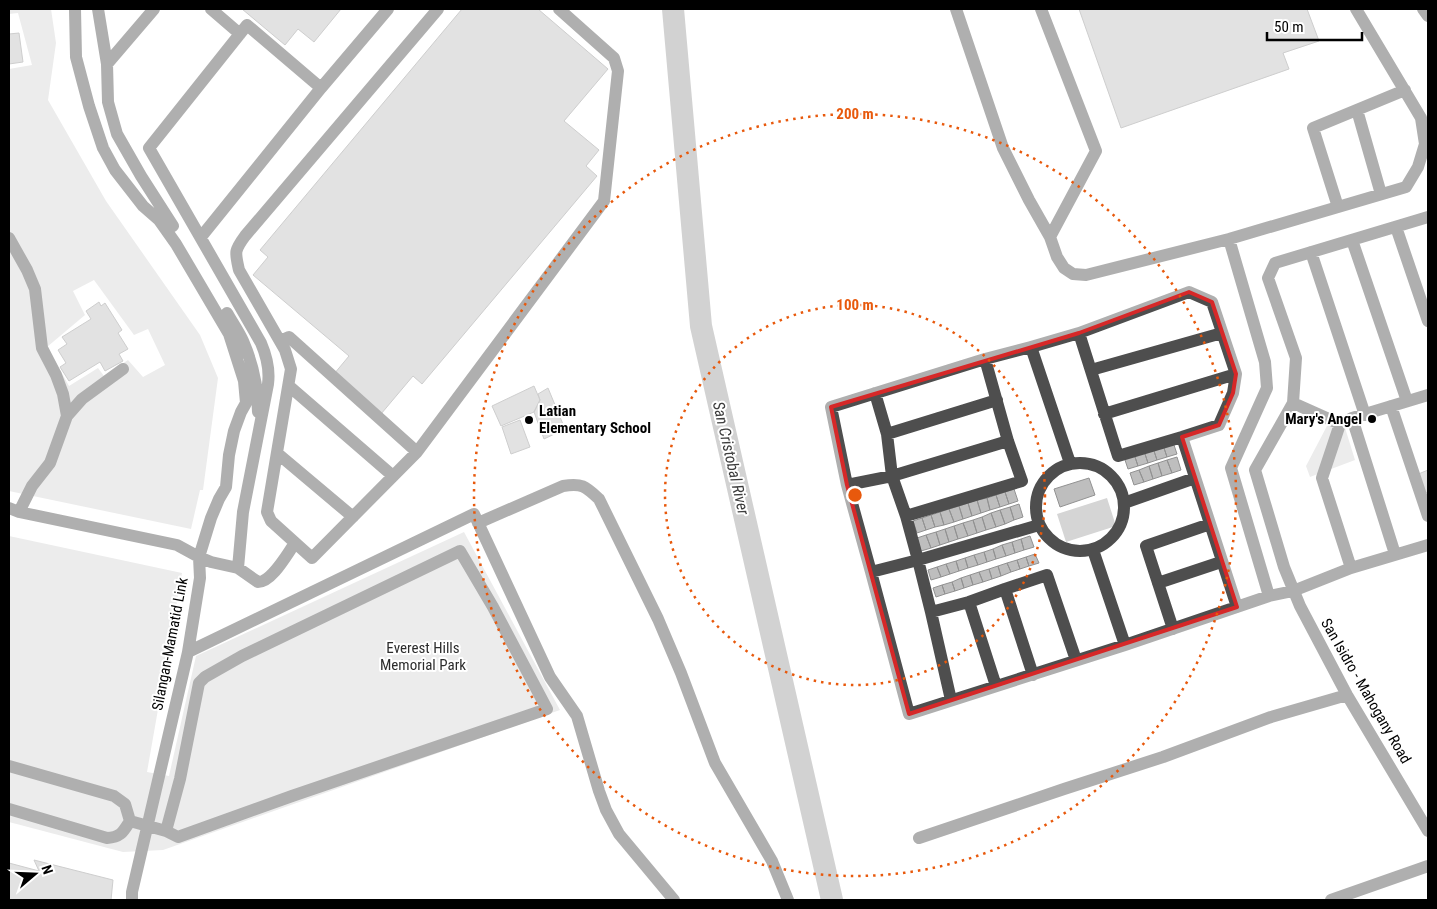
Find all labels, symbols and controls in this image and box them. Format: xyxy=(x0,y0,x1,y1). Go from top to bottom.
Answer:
scale bar xyxy=(1267,10,1362,42)
text: 50 m xyxy=(1274,18,1304,36)
text: 200 m xyxy=(836,105,874,123)
text: 100 m xyxy=(836,296,874,314)
water label: San Cristobal River xyxy=(709,400,754,518)
place label: Latian Elementary School xyxy=(539,402,651,437)
place label: Mary's Angel xyxy=(1285,410,1362,428)
marker: Mary's Angel xyxy=(1366,413,1378,425)
marker: Latian Elementary School xyxy=(523,414,535,426)
centre of rings xyxy=(846,486,864,504)
street label: Silangan-Mamatid Link xyxy=(148,576,192,712)
street label: San Isidro - Mahogany Road xyxy=(1317,615,1415,767)
park label: Everest Hills Memorial Park xyxy=(380,639,466,674)
north arrow xyxy=(10,849,60,899)
text: N xyxy=(38,863,56,876)

